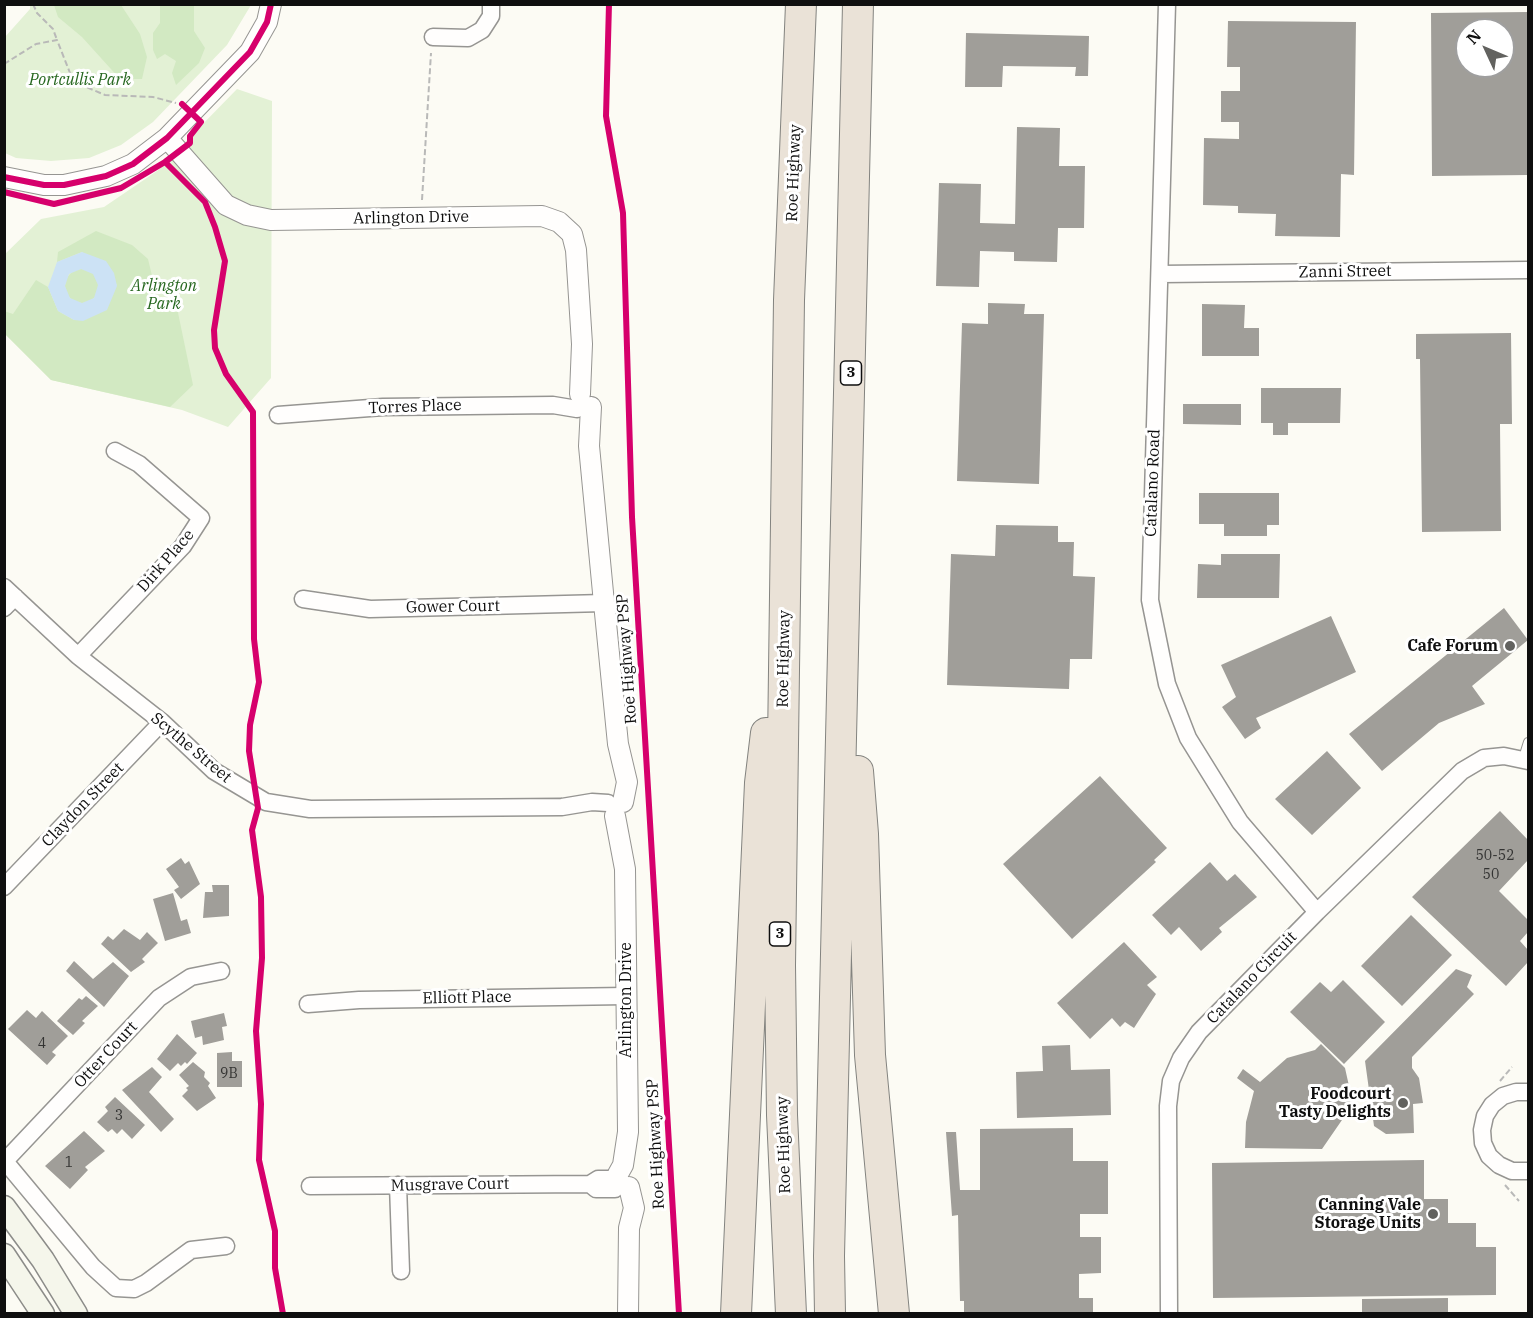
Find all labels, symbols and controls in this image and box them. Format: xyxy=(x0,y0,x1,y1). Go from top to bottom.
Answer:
north arrow xyxy=(1455,18,1515,78)
text: N xyxy=(1462,25,1485,48)
park label: Portcullis Park xyxy=(29,70,131,90)
street label: Roe Highway xyxy=(783,124,805,222)
street label: Arlington Drive xyxy=(353,207,469,229)
street label: Zanni Street xyxy=(1298,262,1392,282)
park label: Arlington Park xyxy=(131,276,197,314)
road number: 3 xyxy=(840,361,862,385)
street label: Torres Place xyxy=(368,396,462,418)
street label: Catalano Road xyxy=(1142,429,1164,537)
street label: Dirk Place xyxy=(134,526,198,596)
street label: Roe Highway PSP xyxy=(613,593,641,725)
street label: Gower Court xyxy=(406,597,500,617)
street label: Roe Highway xyxy=(774,610,794,708)
place label: Cafe Forum xyxy=(1407,636,1498,656)
marker: Cafe Forum xyxy=(1503,639,1517,653)
street label: Scythe Street xyxy=(147,709,235,787)
street label: Claydon Street xyxy=(38,759,128,851)
house number: 50-52 xyxy=(1475,848,1515,864)
house number: 50 xyxy=(1483,867,1499,883)
road number: 3 xyxy=(770,922,790,946)
street label: Catalano Circuit xyxy=(1203,928,1301,1028)
street label: Arlington Drive xyxy=(616,942,636,1058)
street label: Elliott Place xyxy=(422,988,512,1008)
street label: Otter Court xyxy=(70,1018,142,1092)
house number: 4 xyxy=(38,1036,46,1052)
house number: 9B xyxy=(220,1066,238,1082)
street label: Roe Highway PSP xyxy=(643,1078,669,1210)
place label: Foodcourt Tasty Delights xyxy=(1279,1084,1391,1122)
street label: Roe Highway xyxy=(773,1096,795,1194)
marker: Foodcourt Tasty Delights xyxy=(1396,1096,1410,1110)
house number: 3 xyxy=(115,1108,123,1124)
house number: 1 xyxy=(65,1155,73,1171)
street label: Musgrave Court xyxy=(391,1174,509,1196)
place label: Canning Vale Storage Units xyxy=(1315,1195,1421,1233)
marker: Canning Vale Storage Units xyxy=(1426,1207,1440,1221)

